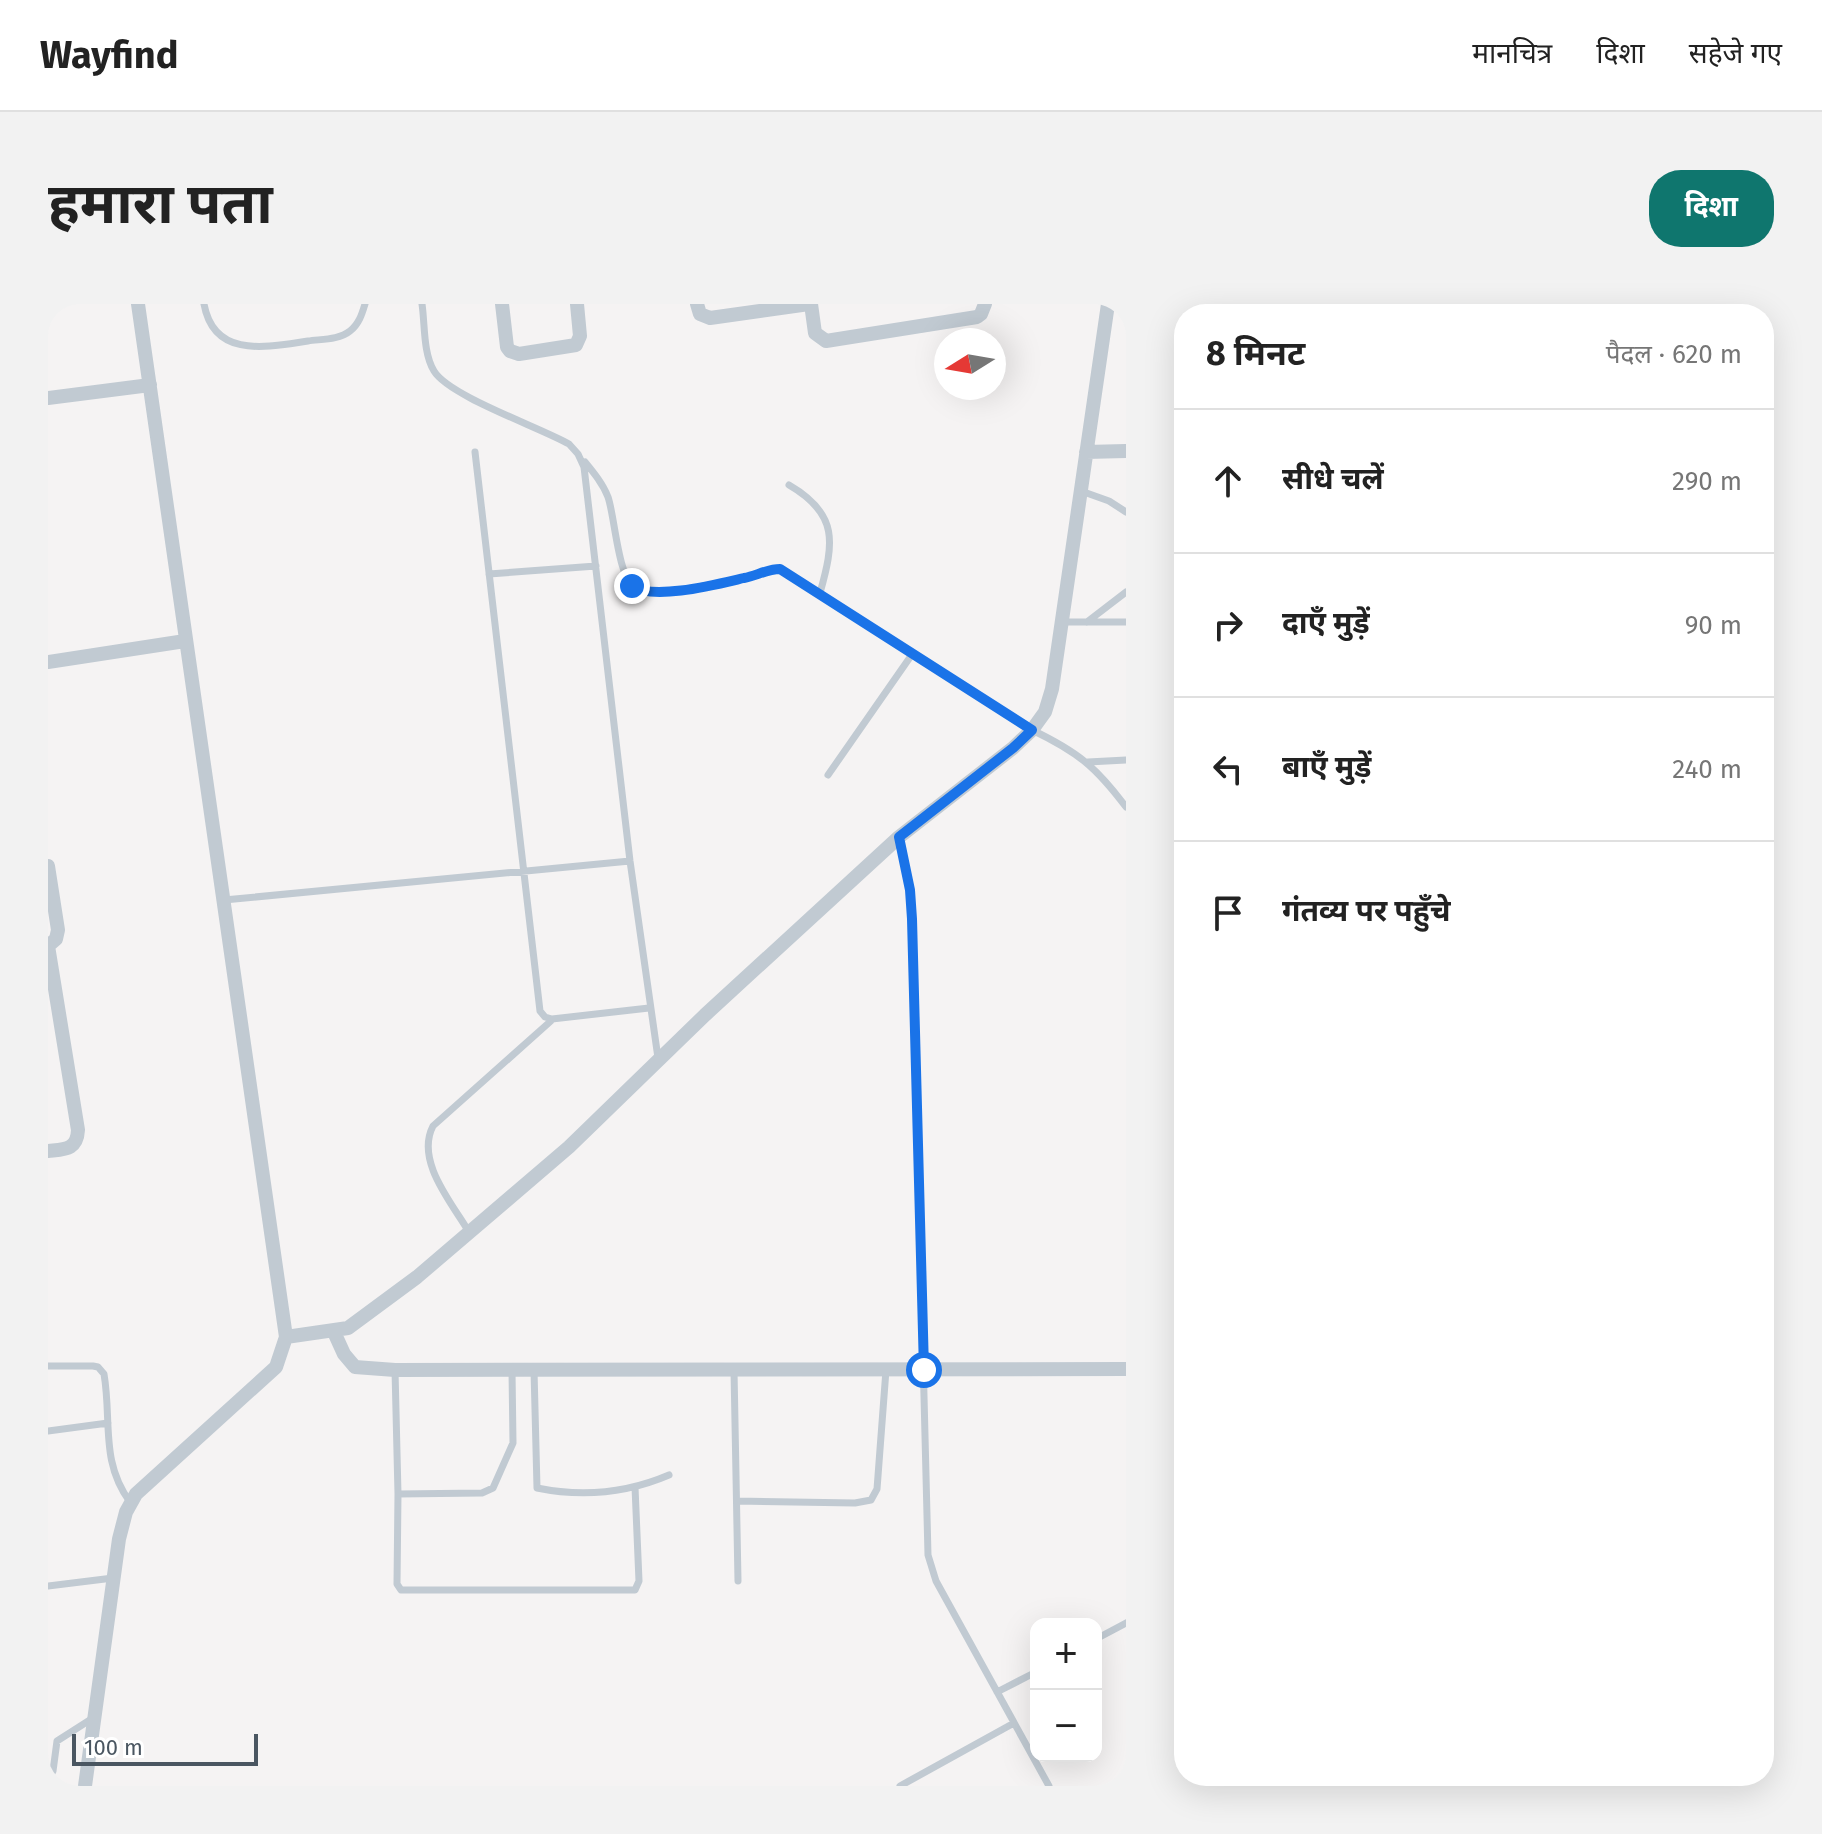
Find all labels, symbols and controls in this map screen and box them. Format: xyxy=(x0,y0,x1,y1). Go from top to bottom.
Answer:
text: Wayfind xyxy=(40,32,178,78)
text: मानचित्र xyxy=(1472,37,1552,70)
text: दिशा xyxy=(1596,37,1645,70)
text: सहेजे गए xyxy=(1689,37,1782,70)
button: दिशा xyxy=(1649,170,1774,247)
text: हमारा पता xyxy=(48,171,273,238)
north arrow xyxy=(934,328,1006,400)
text: 8 मिनट xyxy=(1206,333,1305,374)
text: पैदल · 620 m xyxy=(1606,339,1742,370)
icon: ahead xyxy=(1206,459,1250,503)
text: सीधे चलें xyxy=(1282,461,1384,497)
text: 290 m xyxy=(1672,466,1742,497)
route end xyxy=(614,568,650,604)
icon: right xyxy=(1206,603,1250,647)
text: दाएँ मुड़ें xyxy=(1282,605,1370,641)
text: 90 m xyxy=(1685,610,1742,641)
icon: left xyxy=(1206,747,1250,791)
text: बाएँ मुड़ें xyxy=(1282,749,1371,785)
text: 240 m xyxy=(1672,754,1742,785)
icon: arrive xyxy=(1206,891,1250,935)
text: गंतव्य पर पहुँचे xyxy=(1282,893,1450,929)
route start xyxy=(906,1352,942,1388)
map controls xyxy=(1030,1618,1102,1762)
button: + xyxy=(1030,1618,1102,1690)
button: − xyxy=(1030,1690,1102,1762)
scale bar xyxy=(72,1730,258,1766)
text: 100 m xyxy=(84,1734,143,1761)

